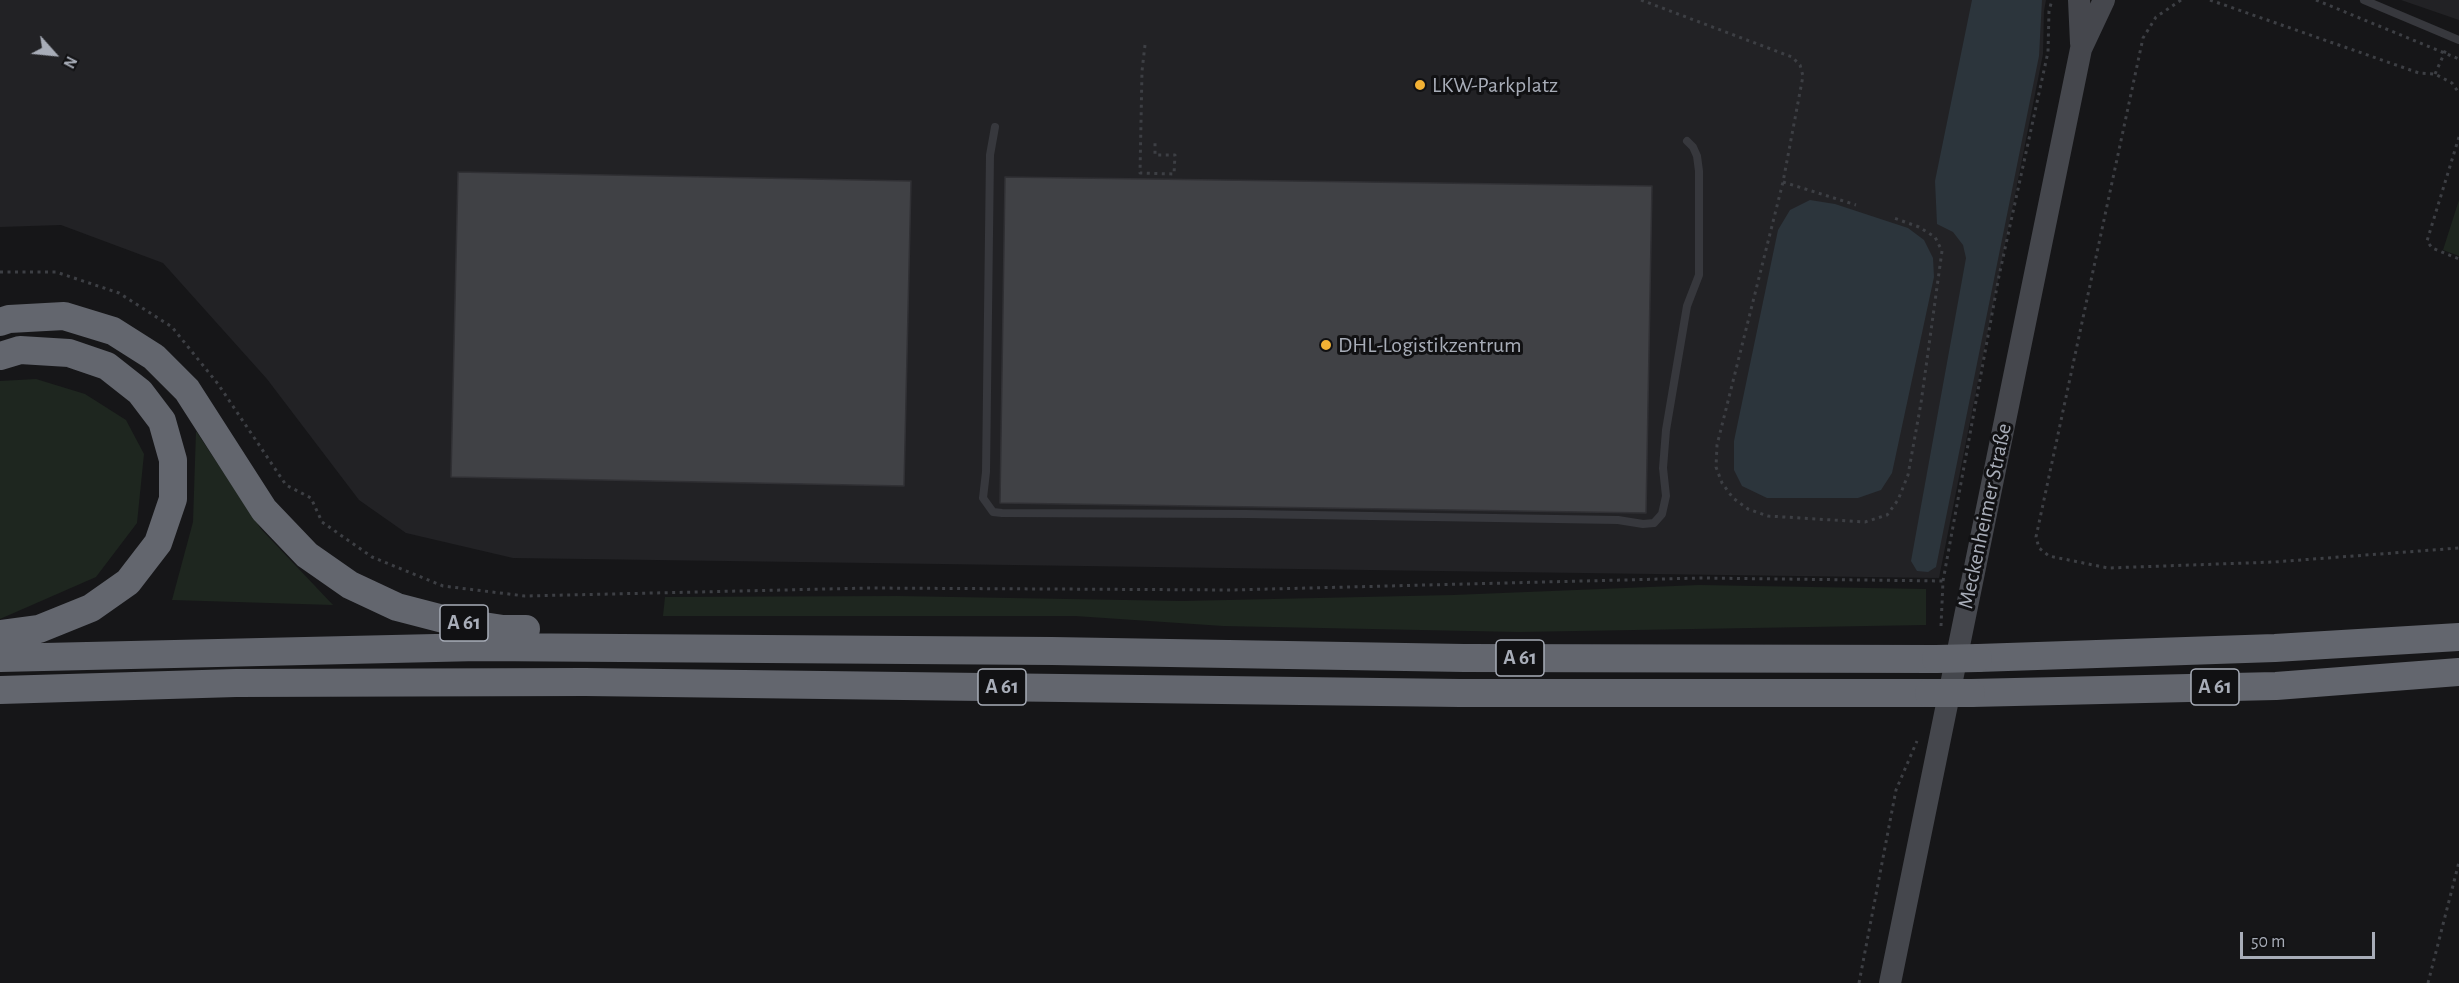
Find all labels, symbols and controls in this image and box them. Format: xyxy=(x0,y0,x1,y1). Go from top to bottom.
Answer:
north arrow xyxy=(24,24,84,84)
text: N xyxy=(60,54,80,71)
place label: LKW-Parkplatz xyxy=(1432,72,1558,98)
marker: LKW-Parkplatz xyxy=(1413,78,1427,92)
place label: DHL-Logistikzentrum xyxy=(1338,332,1522,358)
marker: DHL-Logistikzentrum xyxy=(1319,338,1333,352)
street label: Meckenheimer Straße xyxy=(1952,421,2018,611)
road number: A 61 xyxy=(440,605,488,641)
road number: A 61 xyxy=(1496,640,1544,676)
road number: A 61 xyxy=(978,669,1026,705)
road number: A 61 xyxy=(2191,669,2239,705)
scale bar xyxy=(2243,920,2378,958)
text: 50 m xyxy=(2251,933,2285,951)

